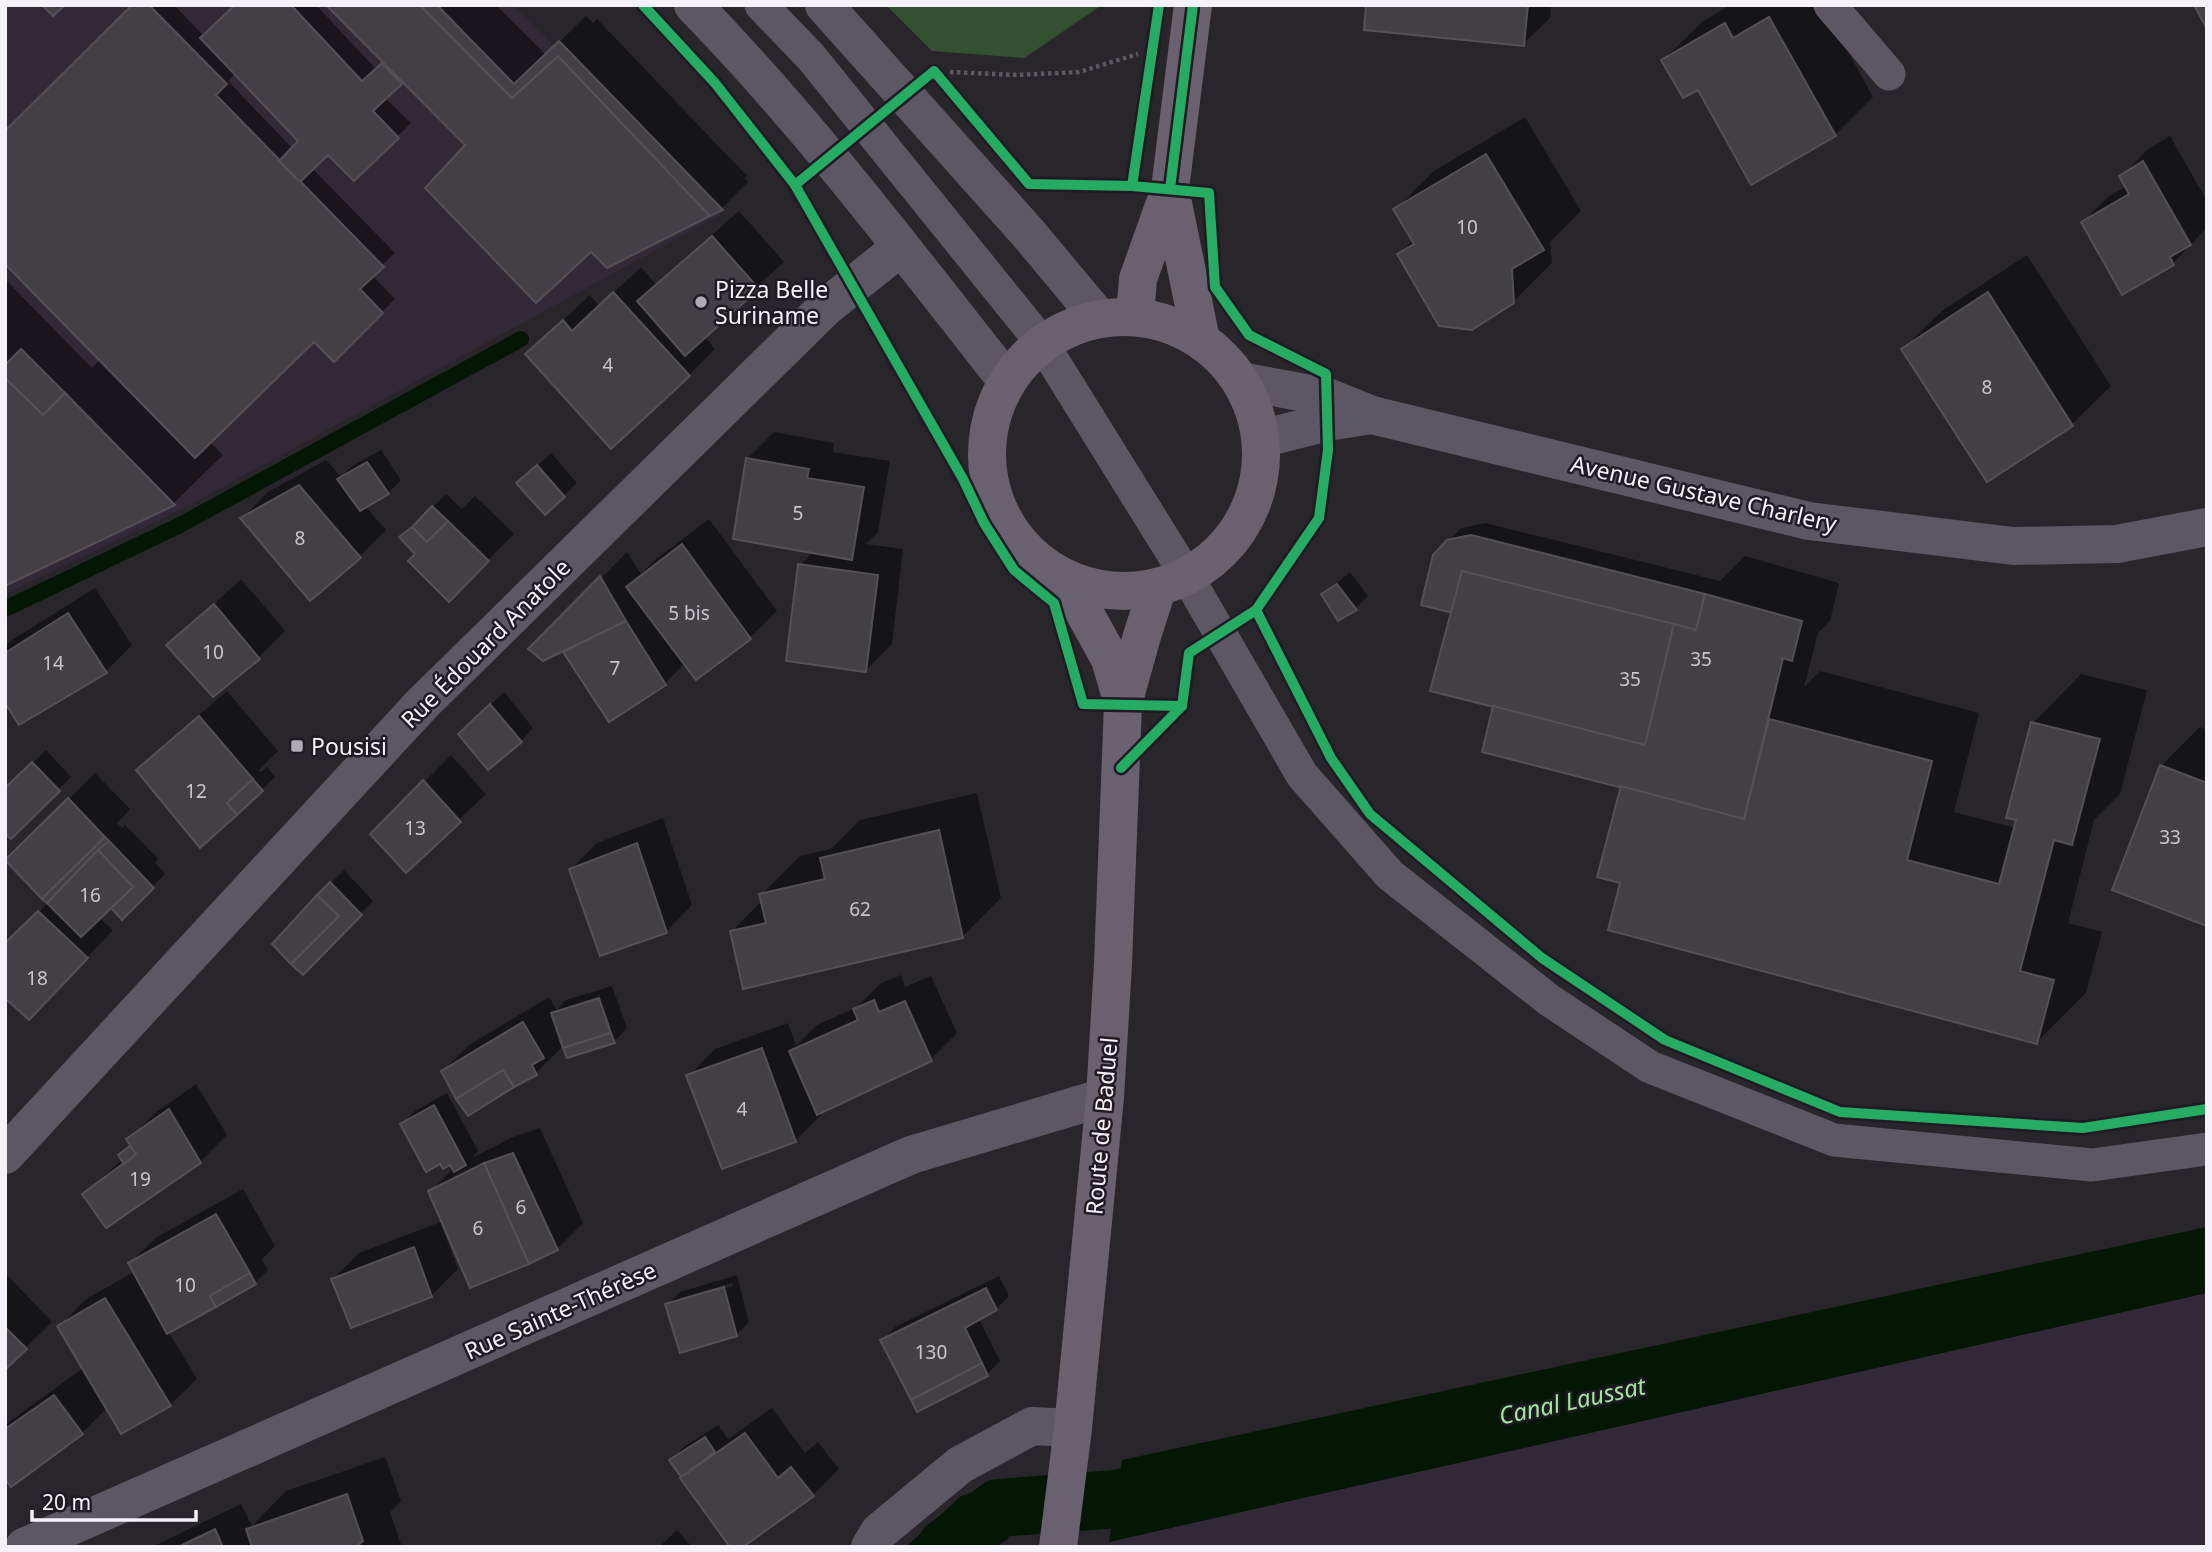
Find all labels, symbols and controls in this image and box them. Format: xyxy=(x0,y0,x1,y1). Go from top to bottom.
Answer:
house number: 10 xyxy=(1456,214,1478,240)
place label: Pizza Belle Suriname xyxy=(715,273,828,331)
marker: Pizza Belle Suriname xyxy=(693,294,709,310)
house number: 4 xyxy=(603,352,614,378)
house number: 8 xyxy=(1982,374,1992,400)
street label: Avenue Gustave Charlery xyxy=(1568,447,1840,539)
house number: 5 xyxy=(793,500,803,526)
house number: 8 xyxy=(295,525,305,551)
street label: Rue Édouard Anatole xyxy=(393,551,577,735)
house number: 5 bis xyxy=(668,600,710,626)
house number: 10 xyxy=(202,639,224,665)
house number: 35 xyxy=(1690,646,1712,672)
house number: 14 xyxy=(42,650,64,676)
house number: 7 xyxy=(610,655,620,681)
house number: 35 xyxy=(1619,666,1641,692)
place label: Pousisi xyxy=(311,730,387,762)
marker: Pousisi xyxy=(289,738,305,754)
house number: 12 xyxy=(185,778,207,804)
house number: 13 xyxy=(404,815,426,841)
house number: 33 xyxy=(2159,824,2181,850)
house number: 16 xyxy=(79,882,101,908)
house number: 62 xyxy=(849,896,871,922)
house number: 18 xyxy=(26,965,48,991)
street label: Route de Baduel xyxy=(1077,1036,1125,1216)
house number: 4 xyxy=(737,1096,748,1122)
house number: 19 xyxy=(129,1166,151,1192)
house number: 6 xyxy=(516,1194,526,1220)
house number: 6 xyxy=(473,1215,483,1241)
street label: Rue Sainte-Thérèse xyxy=(459,1253,661,1367)
house number: 10 xyxy=(174,1272,196,1298)
house number: 130 xyxy=(915,1339,947,1365)
water label: Canal Laussat xyxy=(1496,1368,1649,1432)
scale bar xyxy=(32,1478,196,1522)
text: 20 m xyxy=(42,1488,91,1516)

